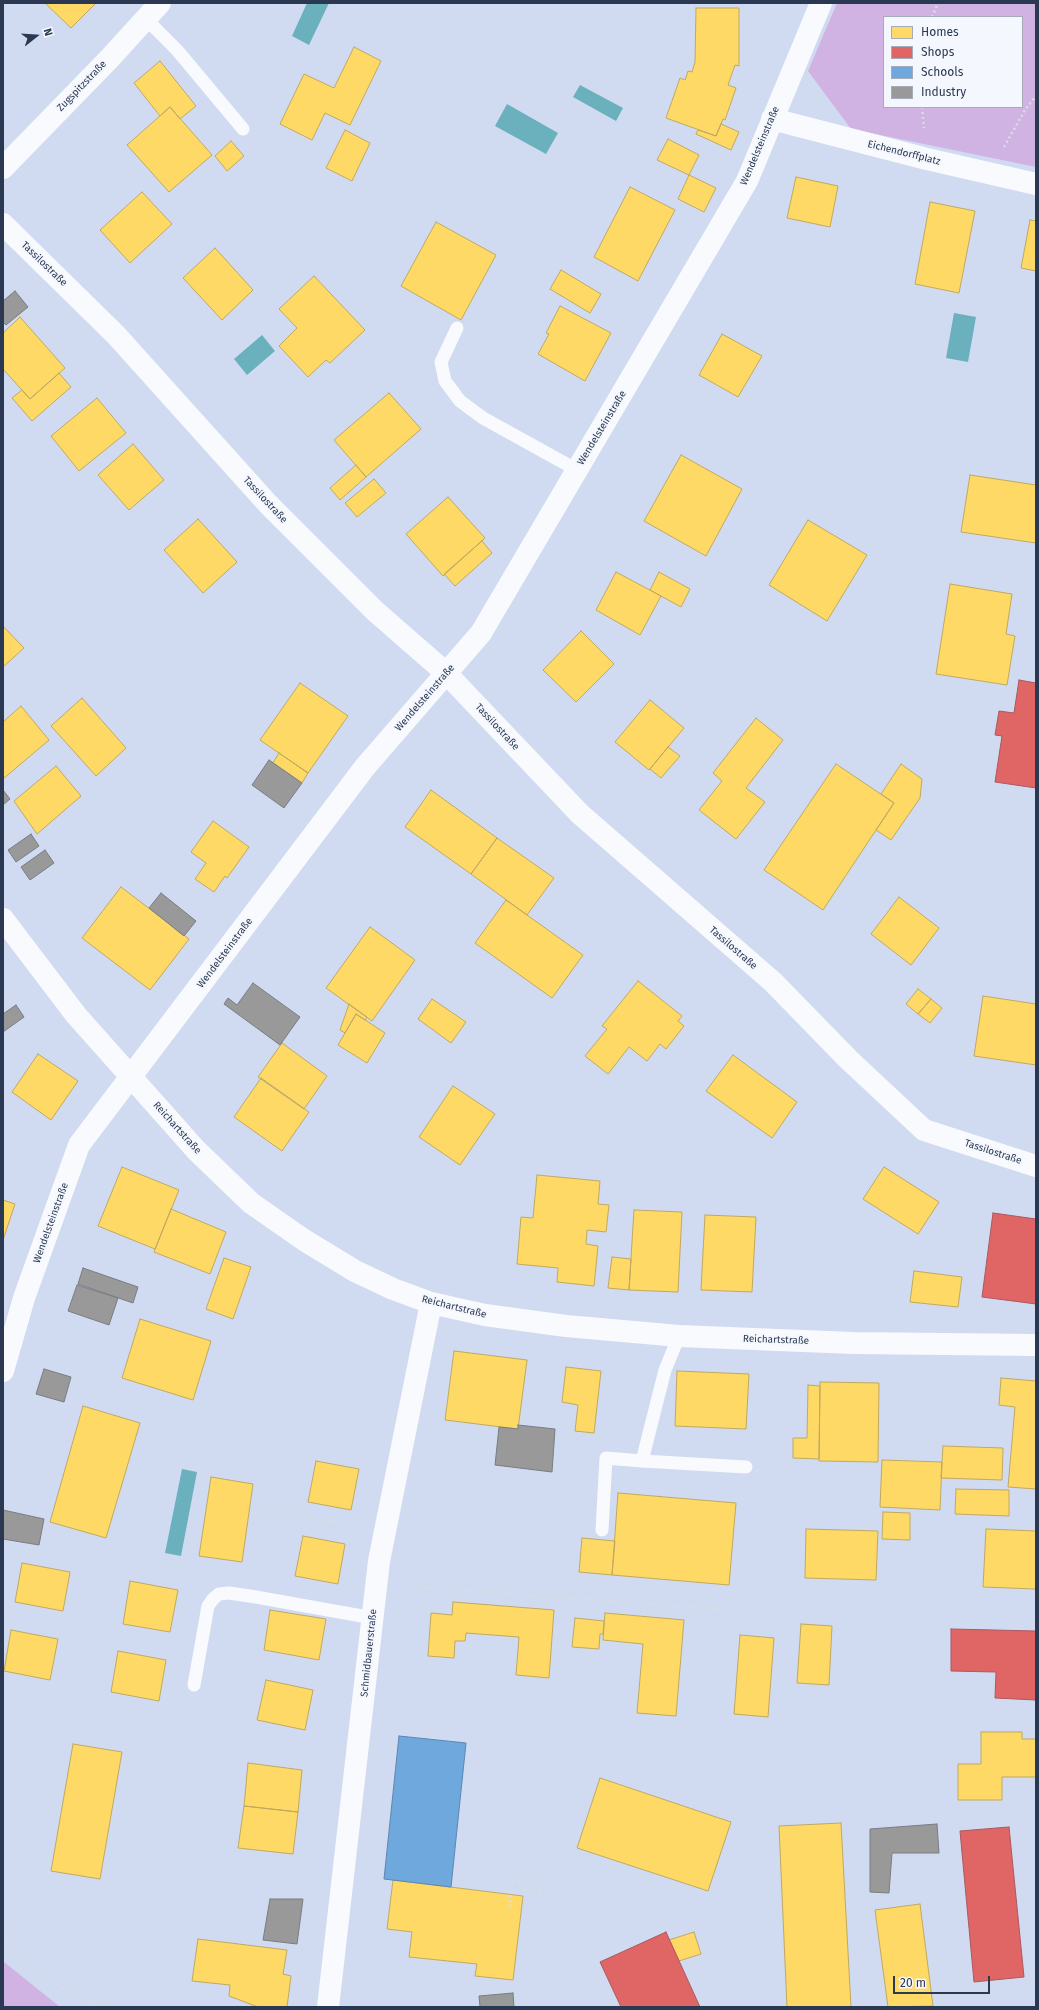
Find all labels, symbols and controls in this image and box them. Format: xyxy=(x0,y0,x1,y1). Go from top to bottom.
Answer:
north arrow xyxy=(16,16,56,56)
legend xyxy=(883,16,1023,108)
text: Homes xyxy=(921,25,959,39)
text: N xyxy=(41,27,55,38)
text: Shops xyxy=(921,45,954,59)
street label: Zugspitzstraße xyxy=(55,58,109,114)
text: Schools xyxy=(921,65,963,79)
text: Industry xyxy=(921,85,966,99)
street label: Wendelsteinstraße xyxy=(738,105,782,187)
street label: Eichendorffplatz xyxy=(866,138,942,168)
street label: Tassilostraße xyxy=(18,239,70,289)
street label: Wendelsteinstraße xyxy=(575,389,629,467)
street label: Tassilostraße xyxy=(240,474,290,526)
street label: Wendelsteinstraße xyxy=(393,662,457,734)
street label: Tassilostraße xyxy=(472,701,522,753)
street label: Wendelsteinstraße xyxy=(195,916,255,990)
street label: Tassilostraße xyxy=(707,924,759,972)
street label: Reichartstraße xyxy=(150,1099,204,1157)
street label: Tassilostraße xyxy=(963,1137,1023,1167)
street label: Wendelsteinstraße xyxy=(31,1181,71,1265)
street label: Reichartstraße xyxy=(420,1293,488,1321)
street label: Reichartstraße xyxy=(743,1333,809,1347)
street label: Schmidbauerstraße xyxy=(358,1608,380,1698)
scale bar xyxy=(895,1968,992,1994)
text: 20 m xyxy=(900,1976,926,1990)

